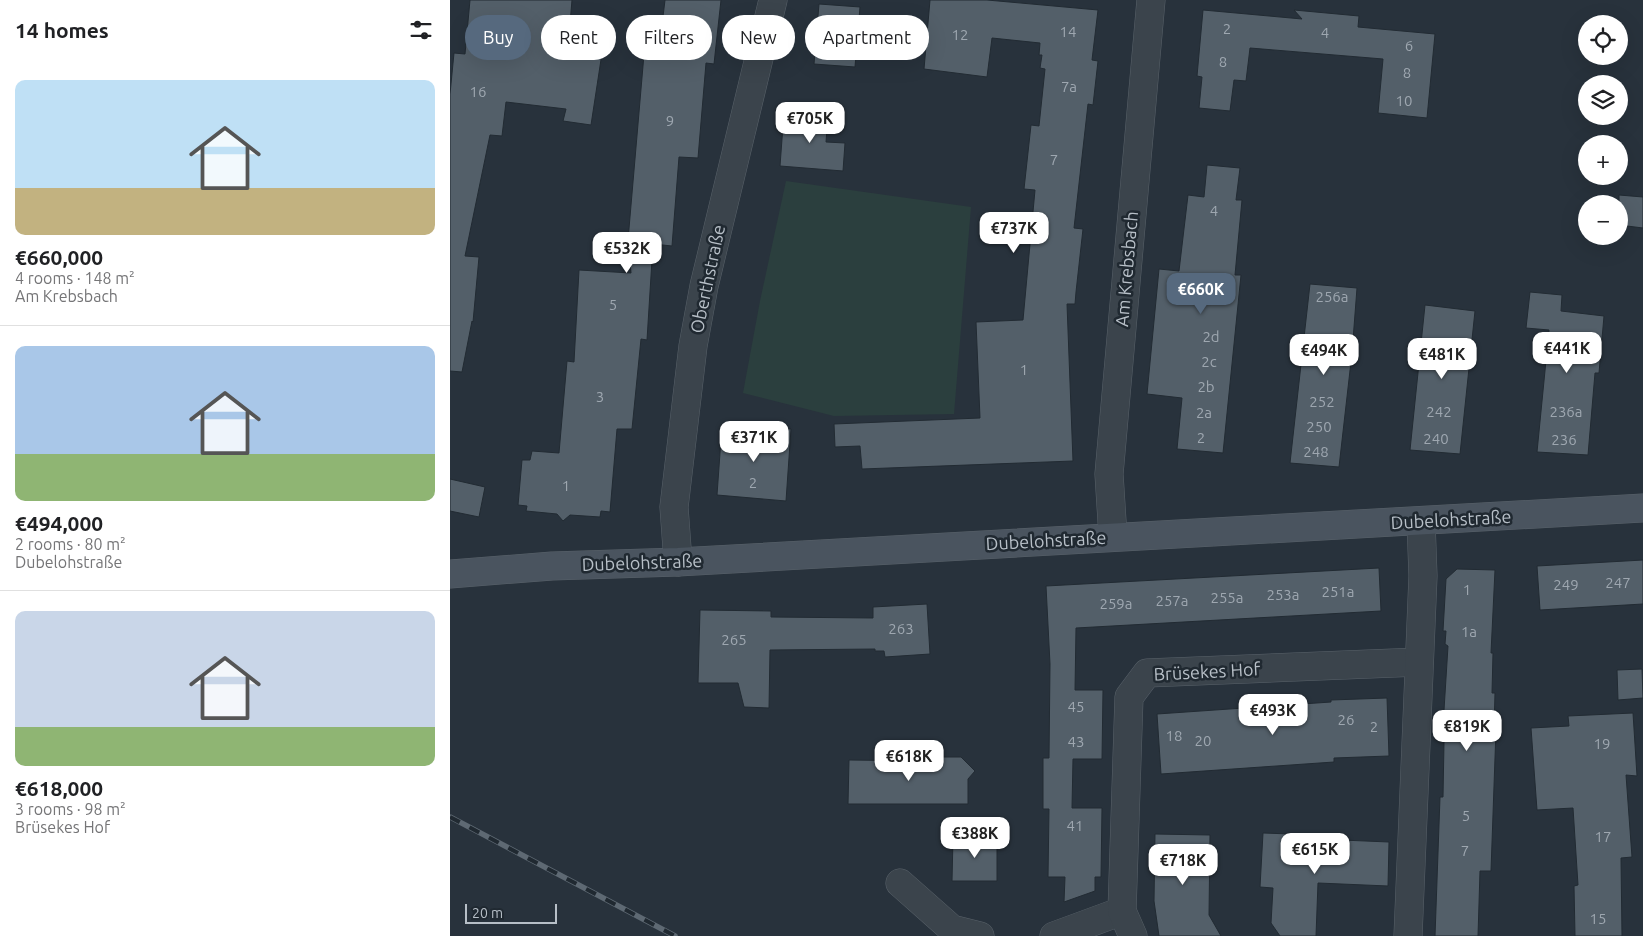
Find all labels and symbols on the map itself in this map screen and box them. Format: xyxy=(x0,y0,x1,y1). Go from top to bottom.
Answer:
house number: 2 xyxy=(1223,20,1231,37)
house number: 14 xyxy=(1060,23,1076,40)
house number: 4 xyxy=(1321,24,1329,41)
house number: 12 xyxy=(952,26,968,43)
house number: 6 xyxy=(1405,37,1413,54)
house number: 8 xyxy=(1219,53,1227,70)
house number: 8 xyxy=(1403,64,1411,81)
house number: 7a xyxy=(1061,78,1077,95)
house number: 16 xyxy=(470,83,486,100)
house number: 10 xyxy=(1396,92,1412,109)
pin: €705K xyxy=(775,102,845,144)
house number: 9 xyxy=(666,112,674,129)
house number: 7 xyxy=(1050,151,1058,168)
house number: 4 xyxy=(1210,202,1218,219)
street label: Am Krebsbach xyxy=(1111,210,1141,327)
pin: €737K xyxy=(979,212,1049,254)
street label: Oberthstraße xyxy=(686,223,728,335)
pin: €532K xyxy=(592,232,662,274)
pin: €660K xyxy=(1166,272,1236,315)
house number: 256a xyxy=(1315,288,1349,305)
house number: 5 xyxy=(609,296,617,313)
house number: 2d xyxy=(1202,328,1220,345)
pin: €441K xyxy=(1532,332,1602,374)
pin: €494K xyxy=(1289,334,1359,376)
pin: €481K xyxy=(1407,338,1477,380)
house number: 2c xyxy=(1201,353,1217,370)
house number: 1 xyxy=(1020,361,1028,378)
house number: 2b xyxy=(1197,378,1215,395)
house number: 3 xyxy=(596,388,604,405)
house number: 252 xyxy=(1309,393,1335,410)
house number: 242 xyxy=(1426,403,1452,420)
house number: 236a xyxy=(1549,403,1583,420)
house number: 2a xyxy=(1196,404,1212,421)
house number: 250 xyxy=(1306,418,1332,435)
pin: €371K xyxy=(719,420,789,463)
house number: 2 xyxy=(1197,429,1205,446)
house number: 240 xyxy=(1423,430,1449,447)
house number: 236 xyxy=(1551,431,1577,448)
house number: 248 xyxy=(1303,443,1329,460)
house number: 2 xyxy=(749,474,757,491)
house number: 1 xyxy=(562,477,570,494)
street label: Dubelohstraße xyxy=(1390,506,1512,532)
street label: Dubelohstraße xyxy=(985,527,1107,553)
street label: Dubelohstraße xyxy=(581,550,703,574)
house number: 247 xyxy=(1605,574,1631,591)
house number: 249 xyxy=(1553,576,1579,593)
house number: 1 xyxy=(1463,581,1471,598)
house number: 251a xyxy=(1321,583,1355,600)
house number: 253a xyxy=(1266,586,1300,603)
house number: 255a xyxy=(1210,589,1244,606)
house number: 257a xyxy=(1155,592,1189,609)
house number: 259a xyxy=(1099,595,1133,612)
house number: 263 xyxy=(888,620,914,637)
house number: 1a xyxy=(1461,623,1477,640)
house number: 265 xyxy=(721,631,747,648)
street label: Brüsekes Hof xyxy=(1153,658,1261,684)
pin: €493K xyxy=(1238,694,1308,736)
house number: 45 xyxy=(1068,698,1084,715)
pin: €819K xyxy=(1432,710,1502,752)
house number: 26 xyxy=(1338,711,1354,728)
house number: 2 xyxy=(1370,718,1378,735)
house number: 18 xyxy=(1166,727,1182,744)
house number: 20 xyxy=(1195,732,1211,749)
house number: 43 xyxy=(1068,733,1084,750)
house number: 19 xyxy=(1594,735,1610,752)
pin: €618K xyxy=(874,740,944,782)
house number: 5 xyxy=(1462,807,1470,824)
pin: €388K xyxy=(940,816,1010,859)
house number: 41 xyxy=(1067,817,1083,834)
house number: 17 xyxy=(1595,828,1611,845)
pin: €615K xyxy=(1280,832,1350,875)
house number: 7 xyxy=(1461,842,1469,859)
pin: €718K xyxy=(1148,844,1218,886)
scale bar xyxy=(465,901,558,924)
house number: 15 xyxy=(1590,910,1606,927)

